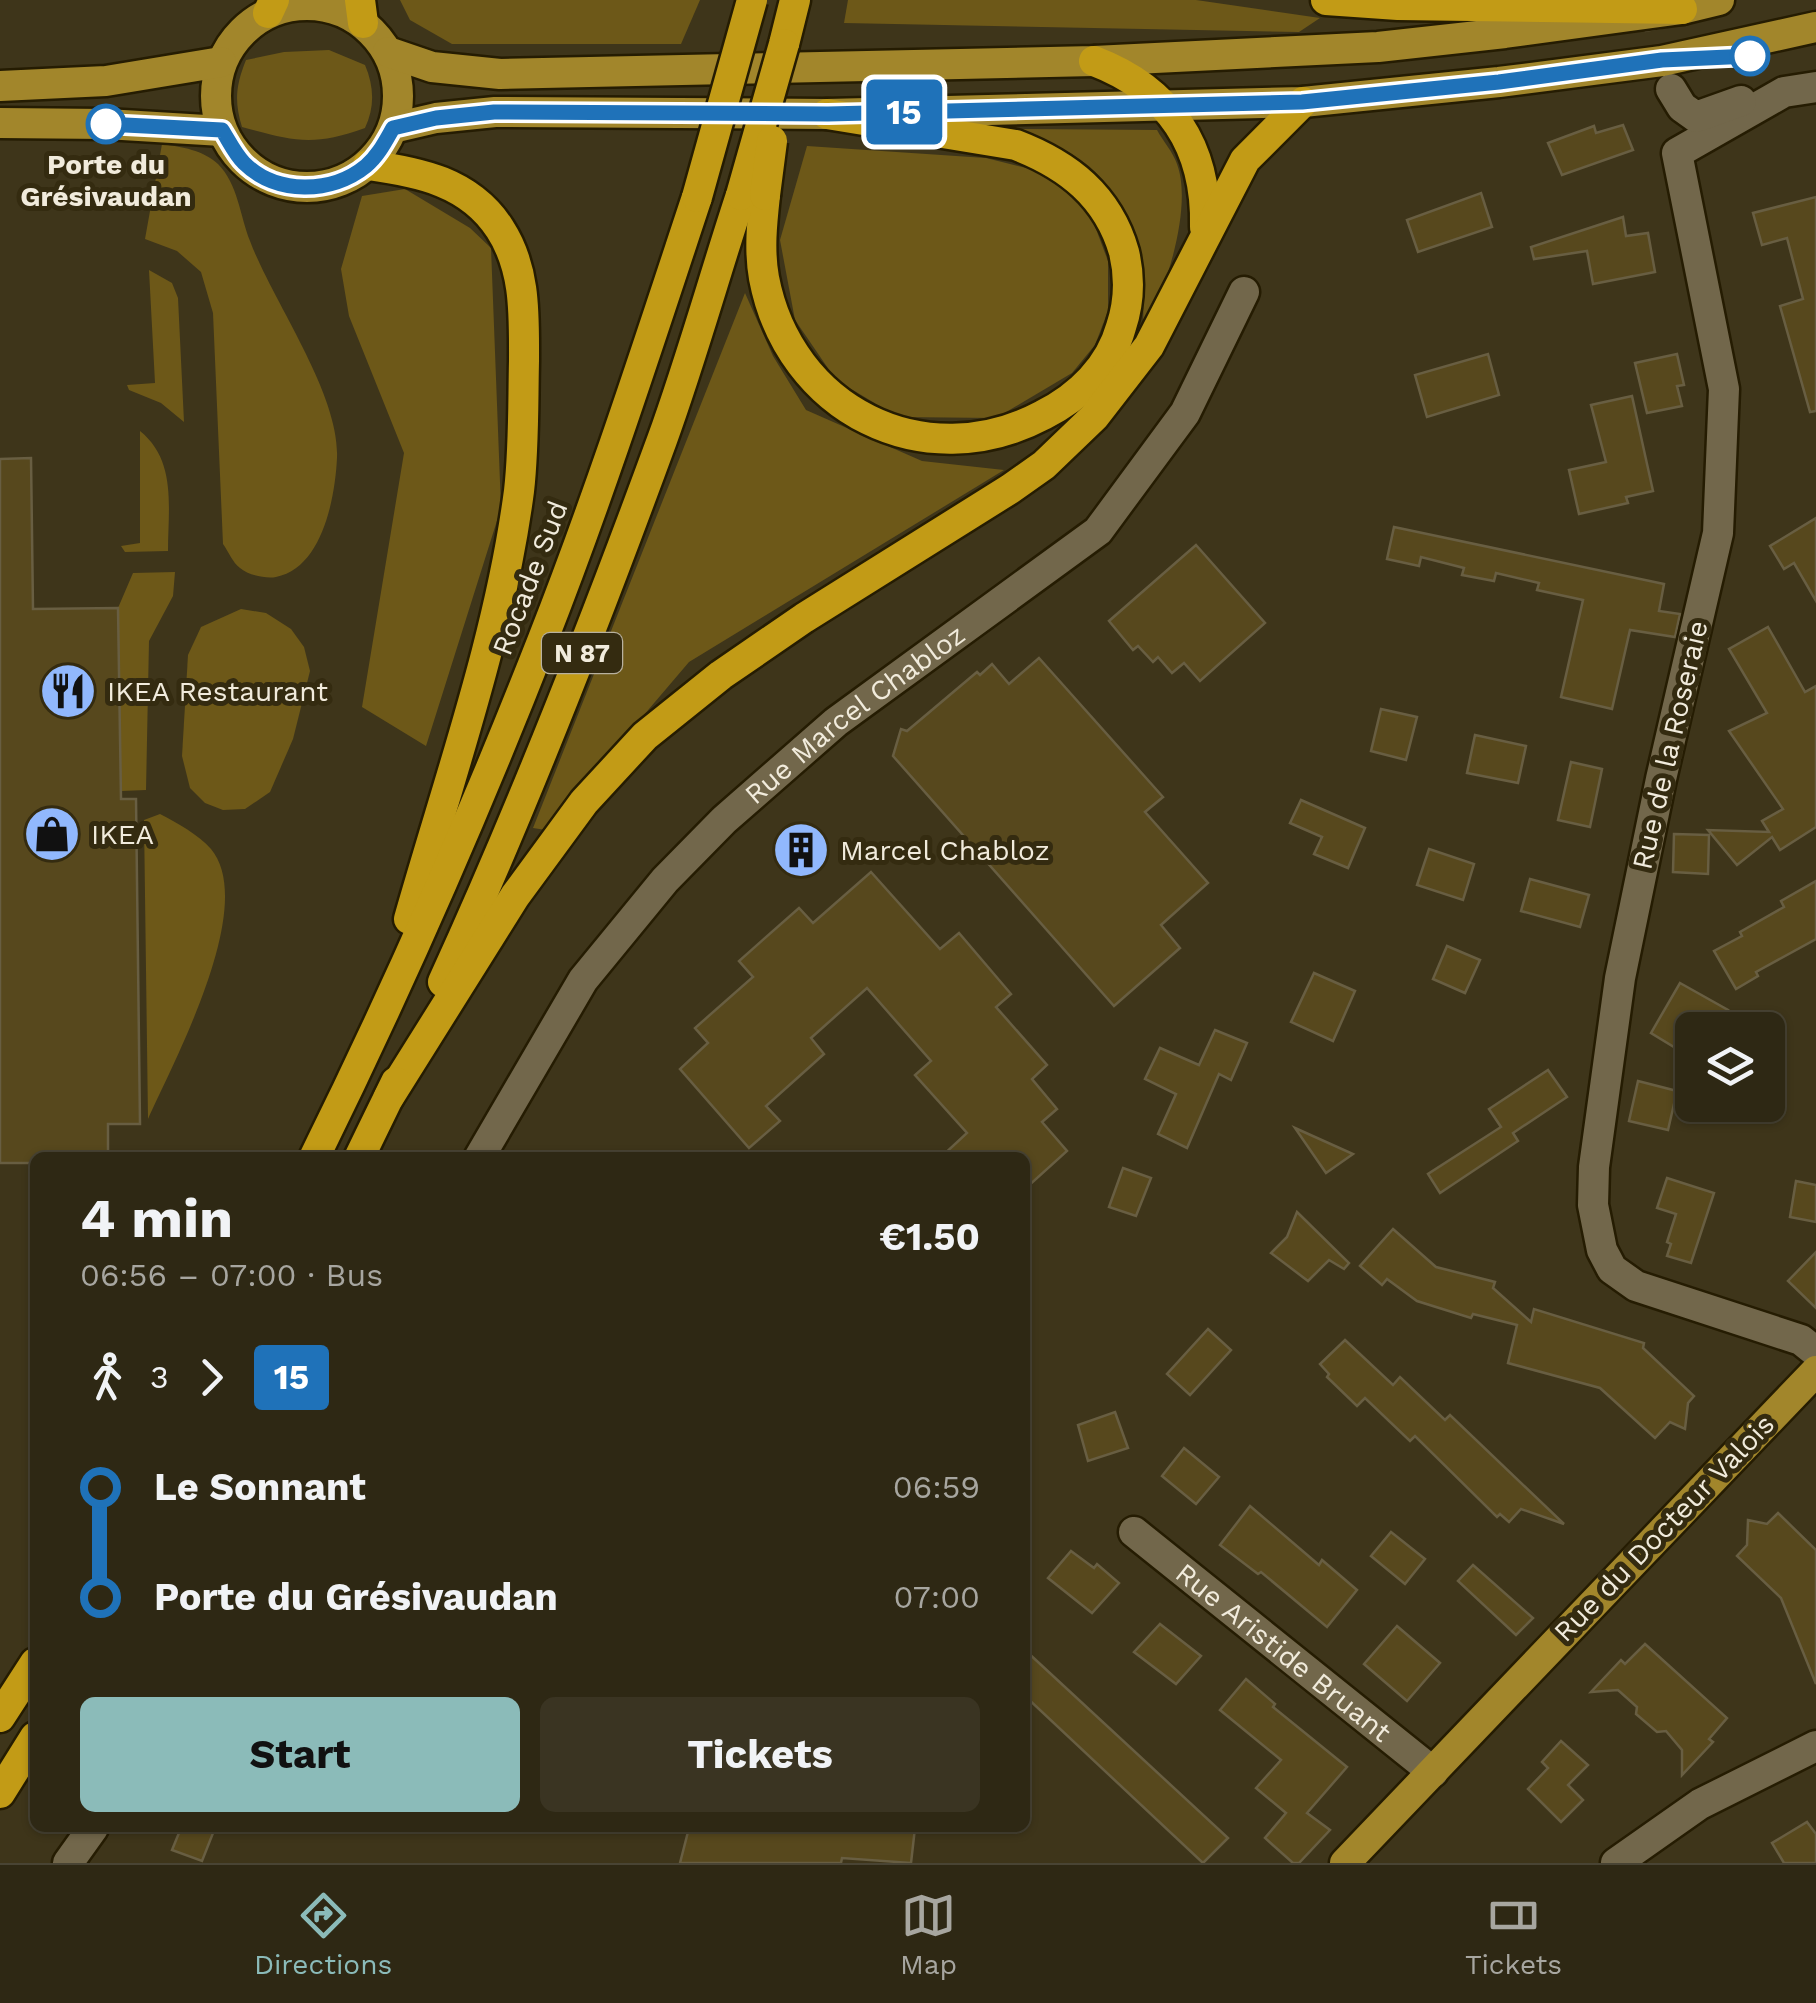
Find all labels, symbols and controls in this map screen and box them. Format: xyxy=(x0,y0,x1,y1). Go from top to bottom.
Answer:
unlabelled marker xyxy=(1731,37,1769,75)
line badge: 15 xyxy=(859,80,949,144)
text: 15 xyxy=(886,91,922,133)
marker: Porte du Grésivaudan xyxy=(87,105,125,143)
place label: Porte du Grésivaudan xyxy=(20,148,192,213)
street label: Rocade Sud xyxy=(486,496,574,660)
street label: Rue Marcel Chabloz xyxy=(738,617,971,811)
street label: Rue de la Roseraie xyxy=(1625,617,1715,873)
road number: N 87 xyxy=(542,633,622,673)
restaurant icon: IKEA Restaurant xyxy=(38,661,98,721)
place label: IKEA Restaurant xyxy=(107,675,328,708)
shop icon: IKEA xyxy=(22,804,82,864)
place label: IKEA xyxy=(91,818,154,851)
building icon: Marcel Chabloz xyxy=(771,820,831,880)
place label: Marcel Chabloz xyxy=(840,834,1050,867)
map controls xyxy=(1675,1012,1785,1122)
button: layers xyxy=(1675,1012,1785,1122)
text: 4 min xyxy=(80,1186,233,1250)
text: €1.50 xyxy=(879,1215,980,1259)
text: 06:56 – 07:00 · Bus xyxy=(80,1256,383,1294)
icon: walk xyxy=(80,1350,135,1405)
icon: forward xyxy=(184,1350,239,1405)
text: 15 xyxy=(274,1356,309,1398)
text: 3 xyxy=(150,1358,169,1396)
street label: Rue du Docteur Valois xyxy=(1547,1408,1781,1648)
text: Le Sonnant xyxy=(154,1465,366,1509)
text: 06:59 xyxy=(893,1468,980,1506)
street label: Rue Aristide Bruant xyxy=(1169,1556,1398,1749)
text: Porte du Grésivaudan xyxy=(154,1575,558,1619)
text: 07:00 xyxy=(894,1578,980,1616)
button: Start xyxy=(80,1697,520,1812)
button: Tickets xyxy=(540,1697,980,1812)
tab: Directions xyxy=(254,1888,392,1981)
tab: Map xyxy=(900,1888,957,1981)
tab: Tickets xyxy=(1465,1888,1562,1981)

